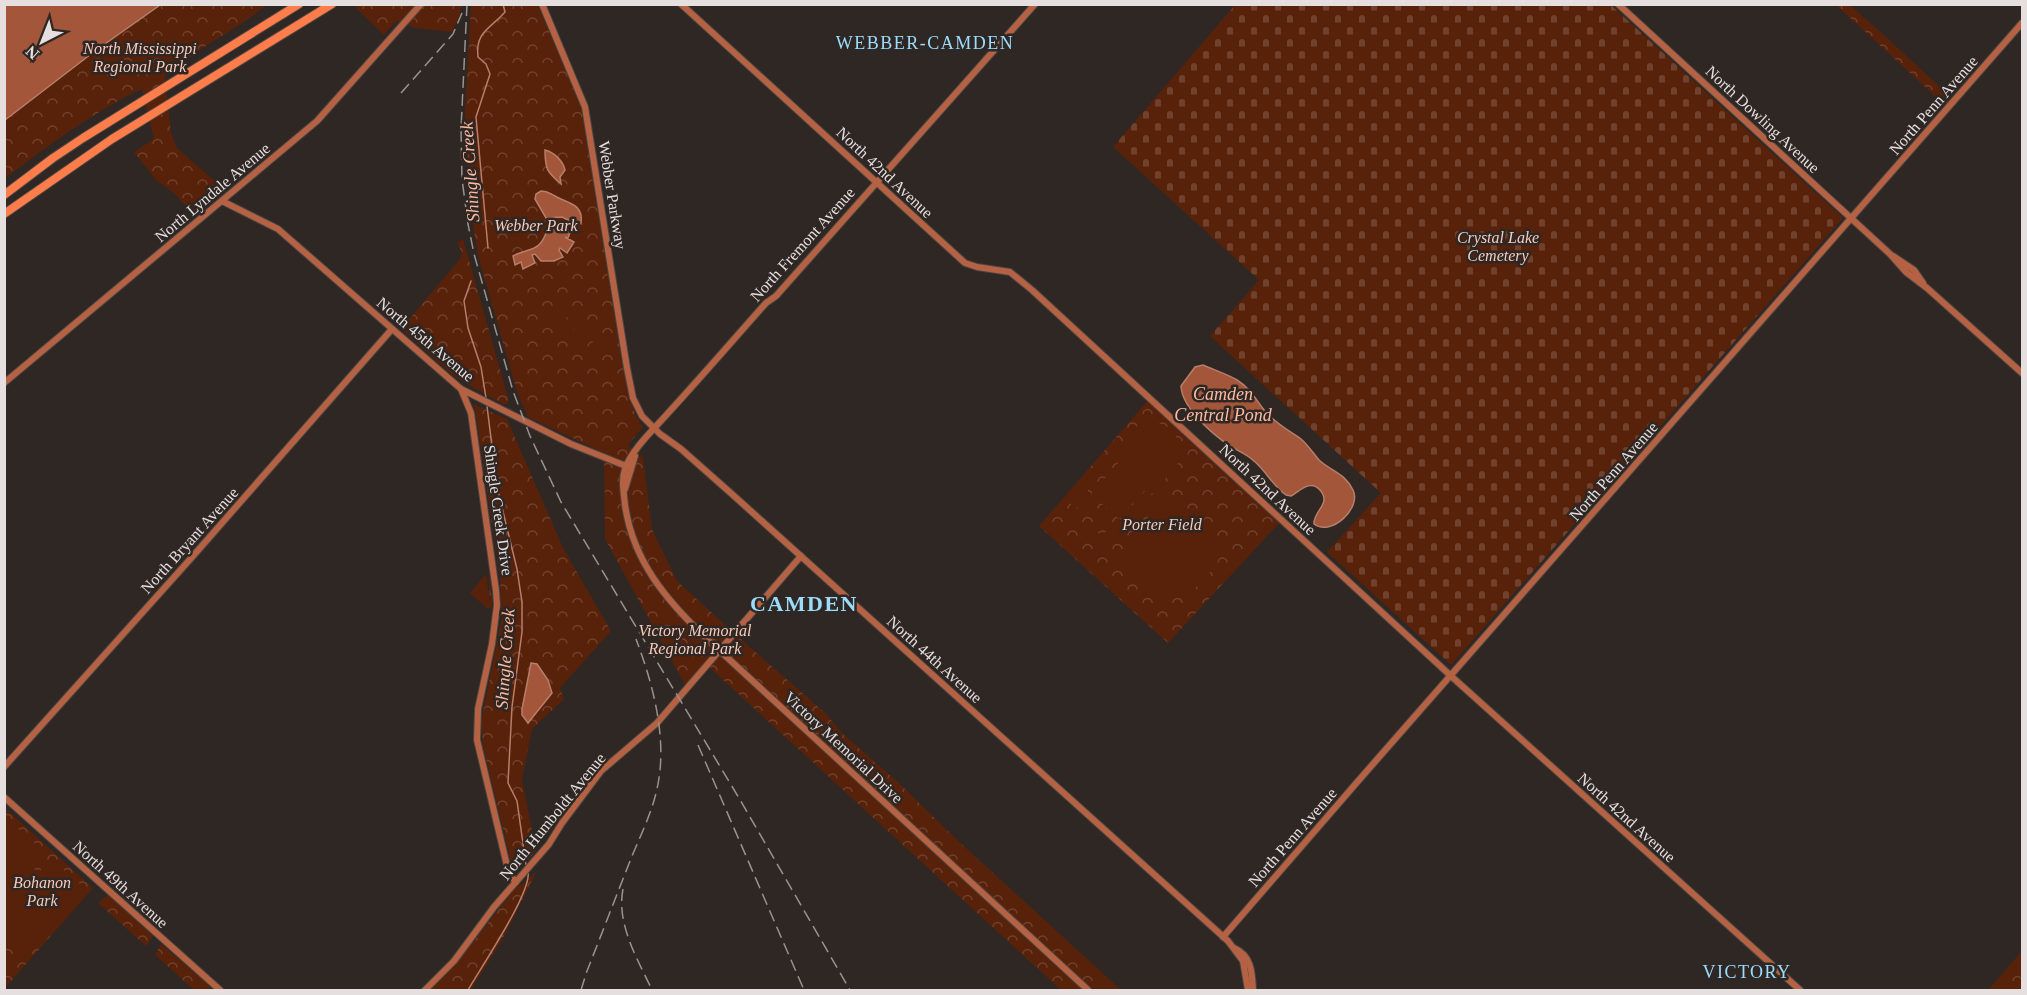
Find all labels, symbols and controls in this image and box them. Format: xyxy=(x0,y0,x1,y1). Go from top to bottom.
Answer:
north arrow xyxy=(12,12,72,72)
district label: WEBBER-CAMDEN xyxy=(836,33,1014,53)
park label: North Mississippi Regional Park xyxy=(82,40,197,76)
text: N xyxy=(22,42,42,63)
street label: North Penn Avenue xyxy=(1886,53,1981,158)
street label: North Dowling Avenue xyxy=(1702,62,1823,177)
water label: Shingle Creek xyxy=(456,120,483,223)
street label: North 42nd Avenue xyxy=(833,124,936,221)
street label: North Lyndale Avenue xyxy=(151,139,274,246)
street label: Webber Parkway xyxy=(595,140,629,251)
street label: North Fremont Avenue xyxy=(747,184,858,305)
park label: Webber Park xyxy=(494,217,579,234)
park label: Crystal Lake Cemetery xyxy=(1457,229,1539,265)
street label: North 45th Avenue xyxy=(374,294,478,385)
water label: Camden Central Pond xyxy=(1174,384,1273,425)
street label: North Penn Avenue xyxy=(1566,419,1661,524)
street label: North 42nd Avenue xyxy=(1216,441,1319,538)
street label: Shingle Creek Drive xyxy=(480,444,516,577)
street label: North Bryant Avenue xyxy=(137,484,242,597)
park label: Porter Field xyxy=(1121,516,1203,533)
district label: CAMDEN xyxy=(750,591,858,616)
water label: Shingle Creek xyxy=(492,607,519,710)
street label: North 44th Avenue xyxy=(884,612,985,706)
park label: Victory Memorial Regional Park xyxy=(638,622,752,658)
street label: Victory Memorial Drive xyxy=(780,688,906,807)
street label: North Humboldt Avenue xyxy=(496,750,609,883)
street label: North 42nd Avenue xyxy=(1575,769,1679,866)
street label: North Penn Avenue xyxy=(1245,785,1340,890)
street label: North 49th Avenue xyxy=(70,837,171,931)
park label: Bohanon Park xyxy=(13,874,71,909)
district label: VICTORY xyxy=(1702,962,1792,982)

